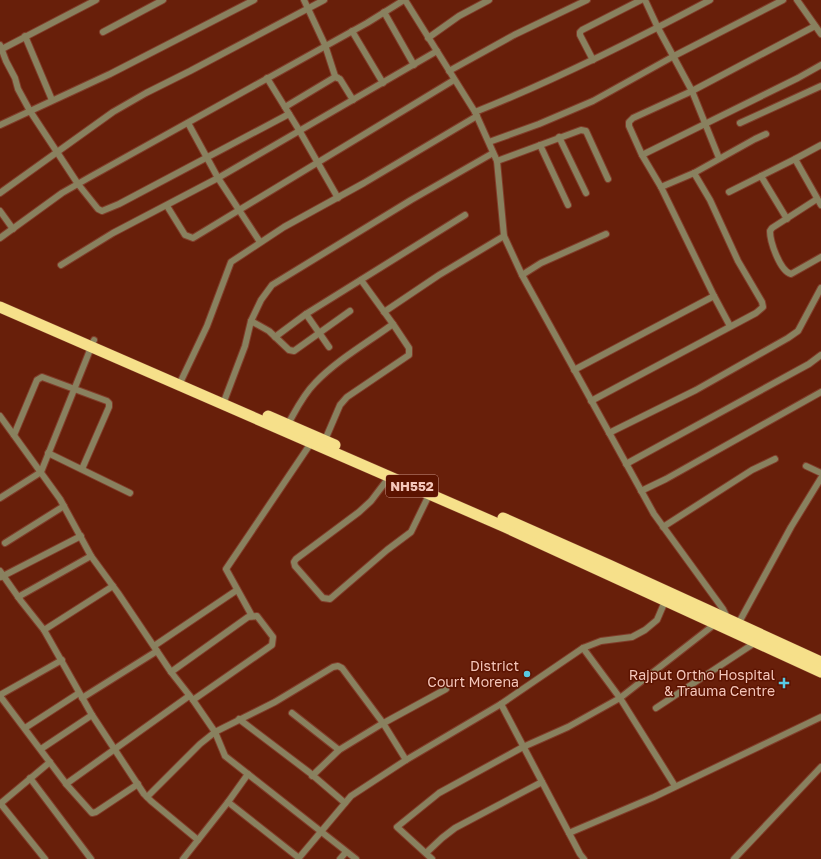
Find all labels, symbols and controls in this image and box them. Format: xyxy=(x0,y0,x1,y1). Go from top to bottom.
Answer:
road number: NH552 xyxy=(386,475,438,497)
place label: District Court Morena xyxy=(427,657,519,690)
place label: Rajput Ortho Hospital & Trauma Centre xyxy=(629,666,775,699)
marker: District Court Morena xyxy=(522,669,532,679)
marker: Rajput Ortho Hospital & Trauma Centre xyxy=(778,677,790,689)

